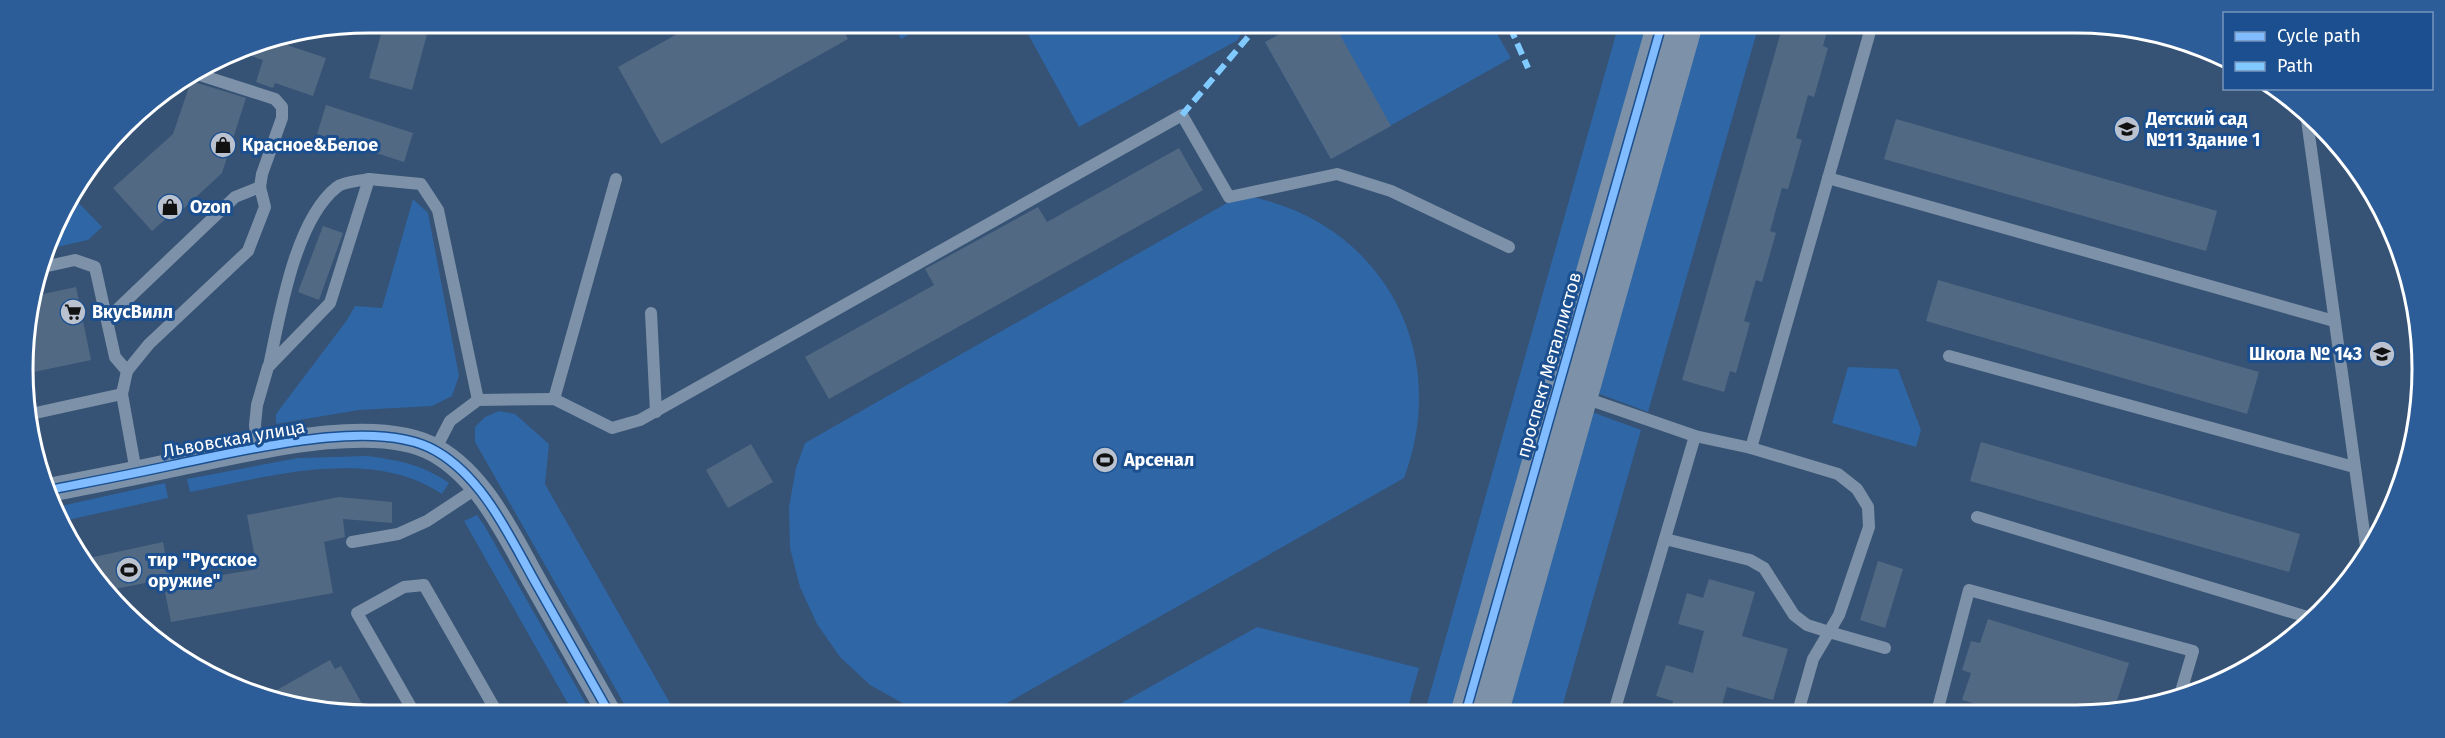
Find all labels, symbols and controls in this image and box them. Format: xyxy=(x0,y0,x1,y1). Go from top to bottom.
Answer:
legend xyxy=(2223,12,2433,90)
text: Cycle path xyxy=(2277,25,2361,47)
text: Path xyxy=(2277,55,2313,77)
place label: Детский сад №11 Здание 1 xyxy=(2145,108,2260,151)
school or university icon: Детский сад №11 Здание 1 xyxy=(2112,114,2142,144)
shop icon: Красное&Белое xyxy=(208,130,238,160)
place label: Красное&Белое xyxy=(242,134,378,156)
shop icon: Ozon xyxy=(155,192,185,222)
place label: Ozon xyxy=(190,196,231,218)
street label: проспект Металлистов xyxy=(1512,270,1586,460)
supermarket icon: ВкусВилл xyxy=(58,297,88,327)
place label: ВкусВилл xyxy=(92,301,173,323)
school or university icon: Школа № 143 xyxy=(2367,339,2397,369)
place label: Школа № 143 xyxy=(2249,343,2362,365)
street label: Львовская улица xyxy=(161,416,307,462)
sports icon: Арсенал xyxy=(1090,445,1120,475)
place label: Арсенал xyxy=(1123,449,1194,471)
place label: тир "Русское оружие" xyxy=(148,549,257,592)
sports icon: тир "Русское оружие" xyxy=(114,555,144,585)

